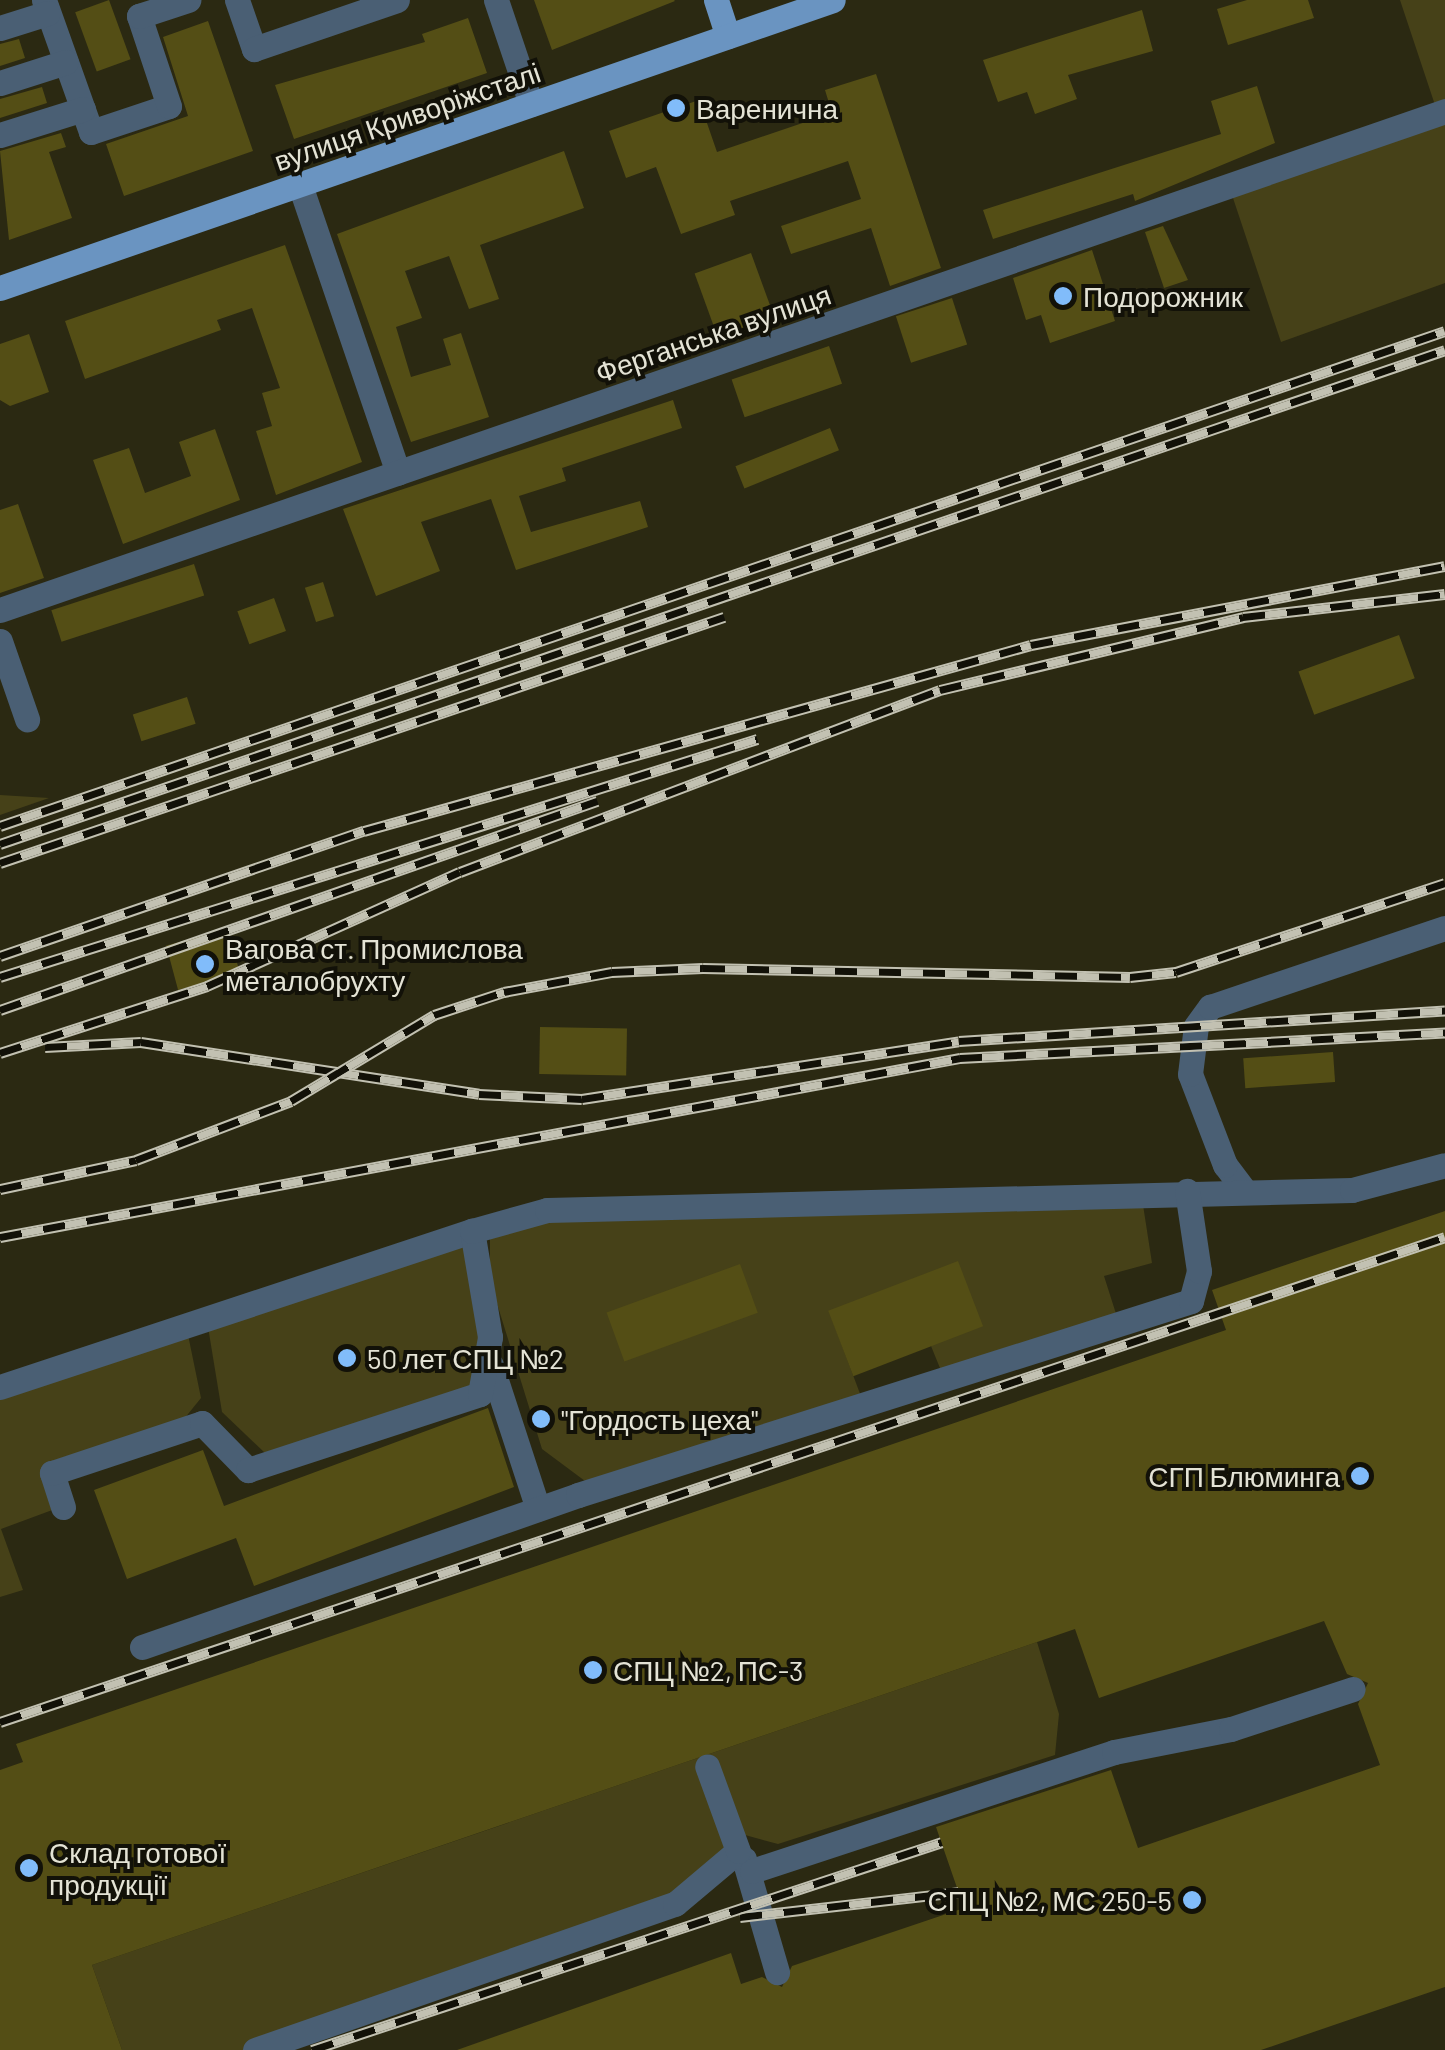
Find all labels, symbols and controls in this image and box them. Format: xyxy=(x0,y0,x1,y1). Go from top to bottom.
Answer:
street label: вулиця Криворіжсталі xyxy=(270,55,544,177)
place label: Варенична xyxy=(696,91,838,125)
marker: Варенична xyxy=(665,97,687,119)
street label: Ферганська вулиця xyxy=(591,277,835,389)
place label: Подорожник xyxy=(1083,279,1243,313)
marker: Подорожник xyxy=(1052,285,1074,307)
place label: Вагова ст. Промислова металобрухту xyxy=(225,931,523,997)
marker: Вагова ст. Промислова металобрухту xyxy=(194,953,216,975)
place label: 50 лет СПЦ №2 xyxy=(367,1341,564,1375)
marker: 50 лет СПЦ №2 xyxy=(336,1347,358,1369)
place label: "Гордость цеха" xyxy=(561,1402,758,1436)
marker: "Гордость цеха" xyxy=(530,1408,552,1430)
place label: СГП Блюминга xyxy=(1148,1459,1340,1493)
marker: СГП Блюминга xyxy=(1349,1465,1371,1487)
place label: СПЦ №2, ПС-3 xyxy=(613,1653,803,1687)
marker: СПЦ №2, ПС-3 xyxy=(582,1659,604,1681)
place label: Склад готової продукції xyxy=(49,1835,226,1901)
marker: Склад готової продукції xyxy=(18,1857,40,1879)
place label: СПЦ №2, МС 250-5 xyxy=(928,1883,1172,1917)
marker: СПЦ №2, МС 250-5 xyxy=(1181,1889,1203,1911)

